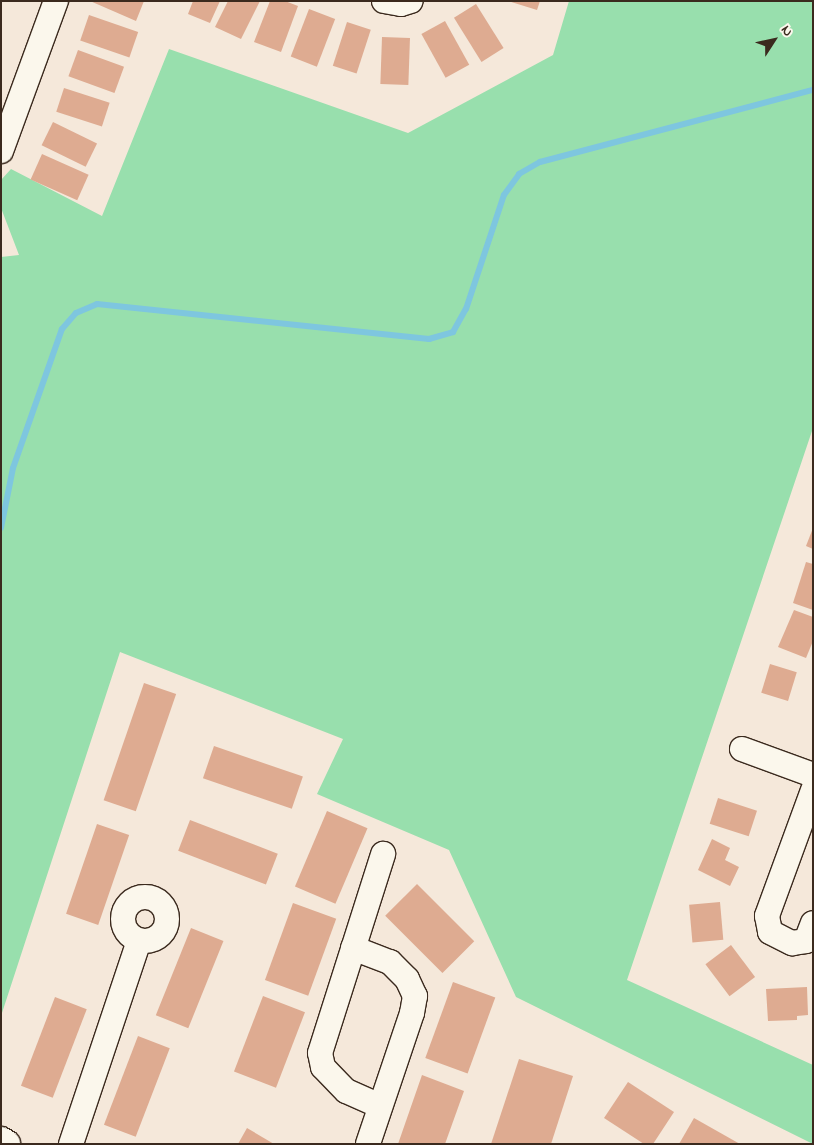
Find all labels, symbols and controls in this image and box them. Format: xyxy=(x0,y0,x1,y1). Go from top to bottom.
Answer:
north arrow xyxy=(749,15,799,65)
text: N xyxy=(775,21,798,41)

